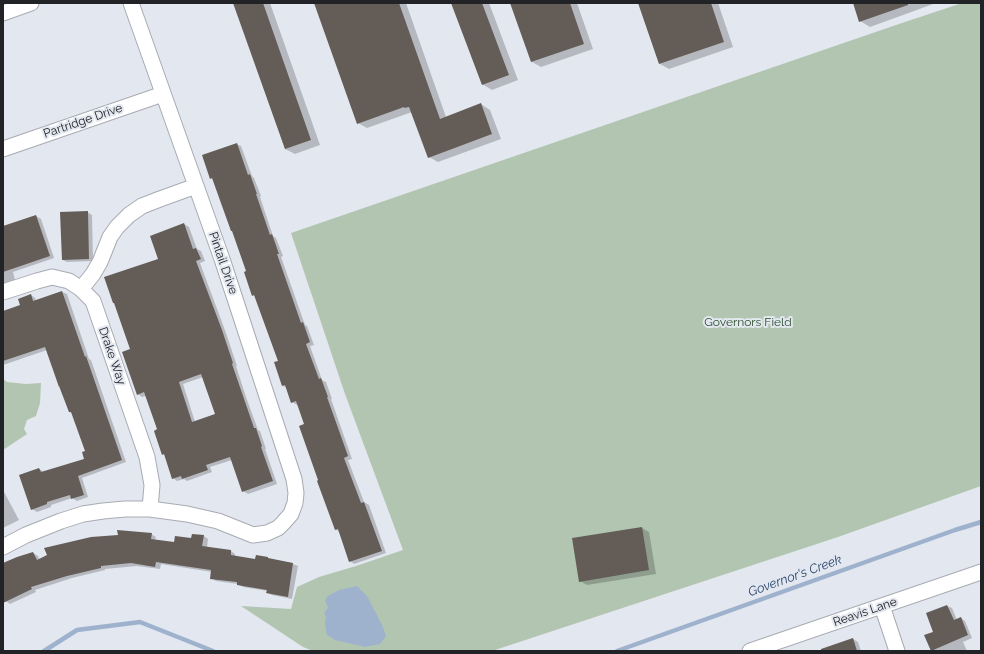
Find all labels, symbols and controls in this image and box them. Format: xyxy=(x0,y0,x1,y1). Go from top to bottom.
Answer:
street label: Partridge Drive xyxy=(42,101,124,141)
street label: Pintail Drive xyxy=(206,230,240,296)
park label: Governors Field xyxy=(704,315,792,329)
street label: Drake Way xyxy=(95,325,129,387)
water label: Governor's Creek xyxy=(746,552,844,600)
street label: Reavis Lane xyxy=(831,594,899,630)

